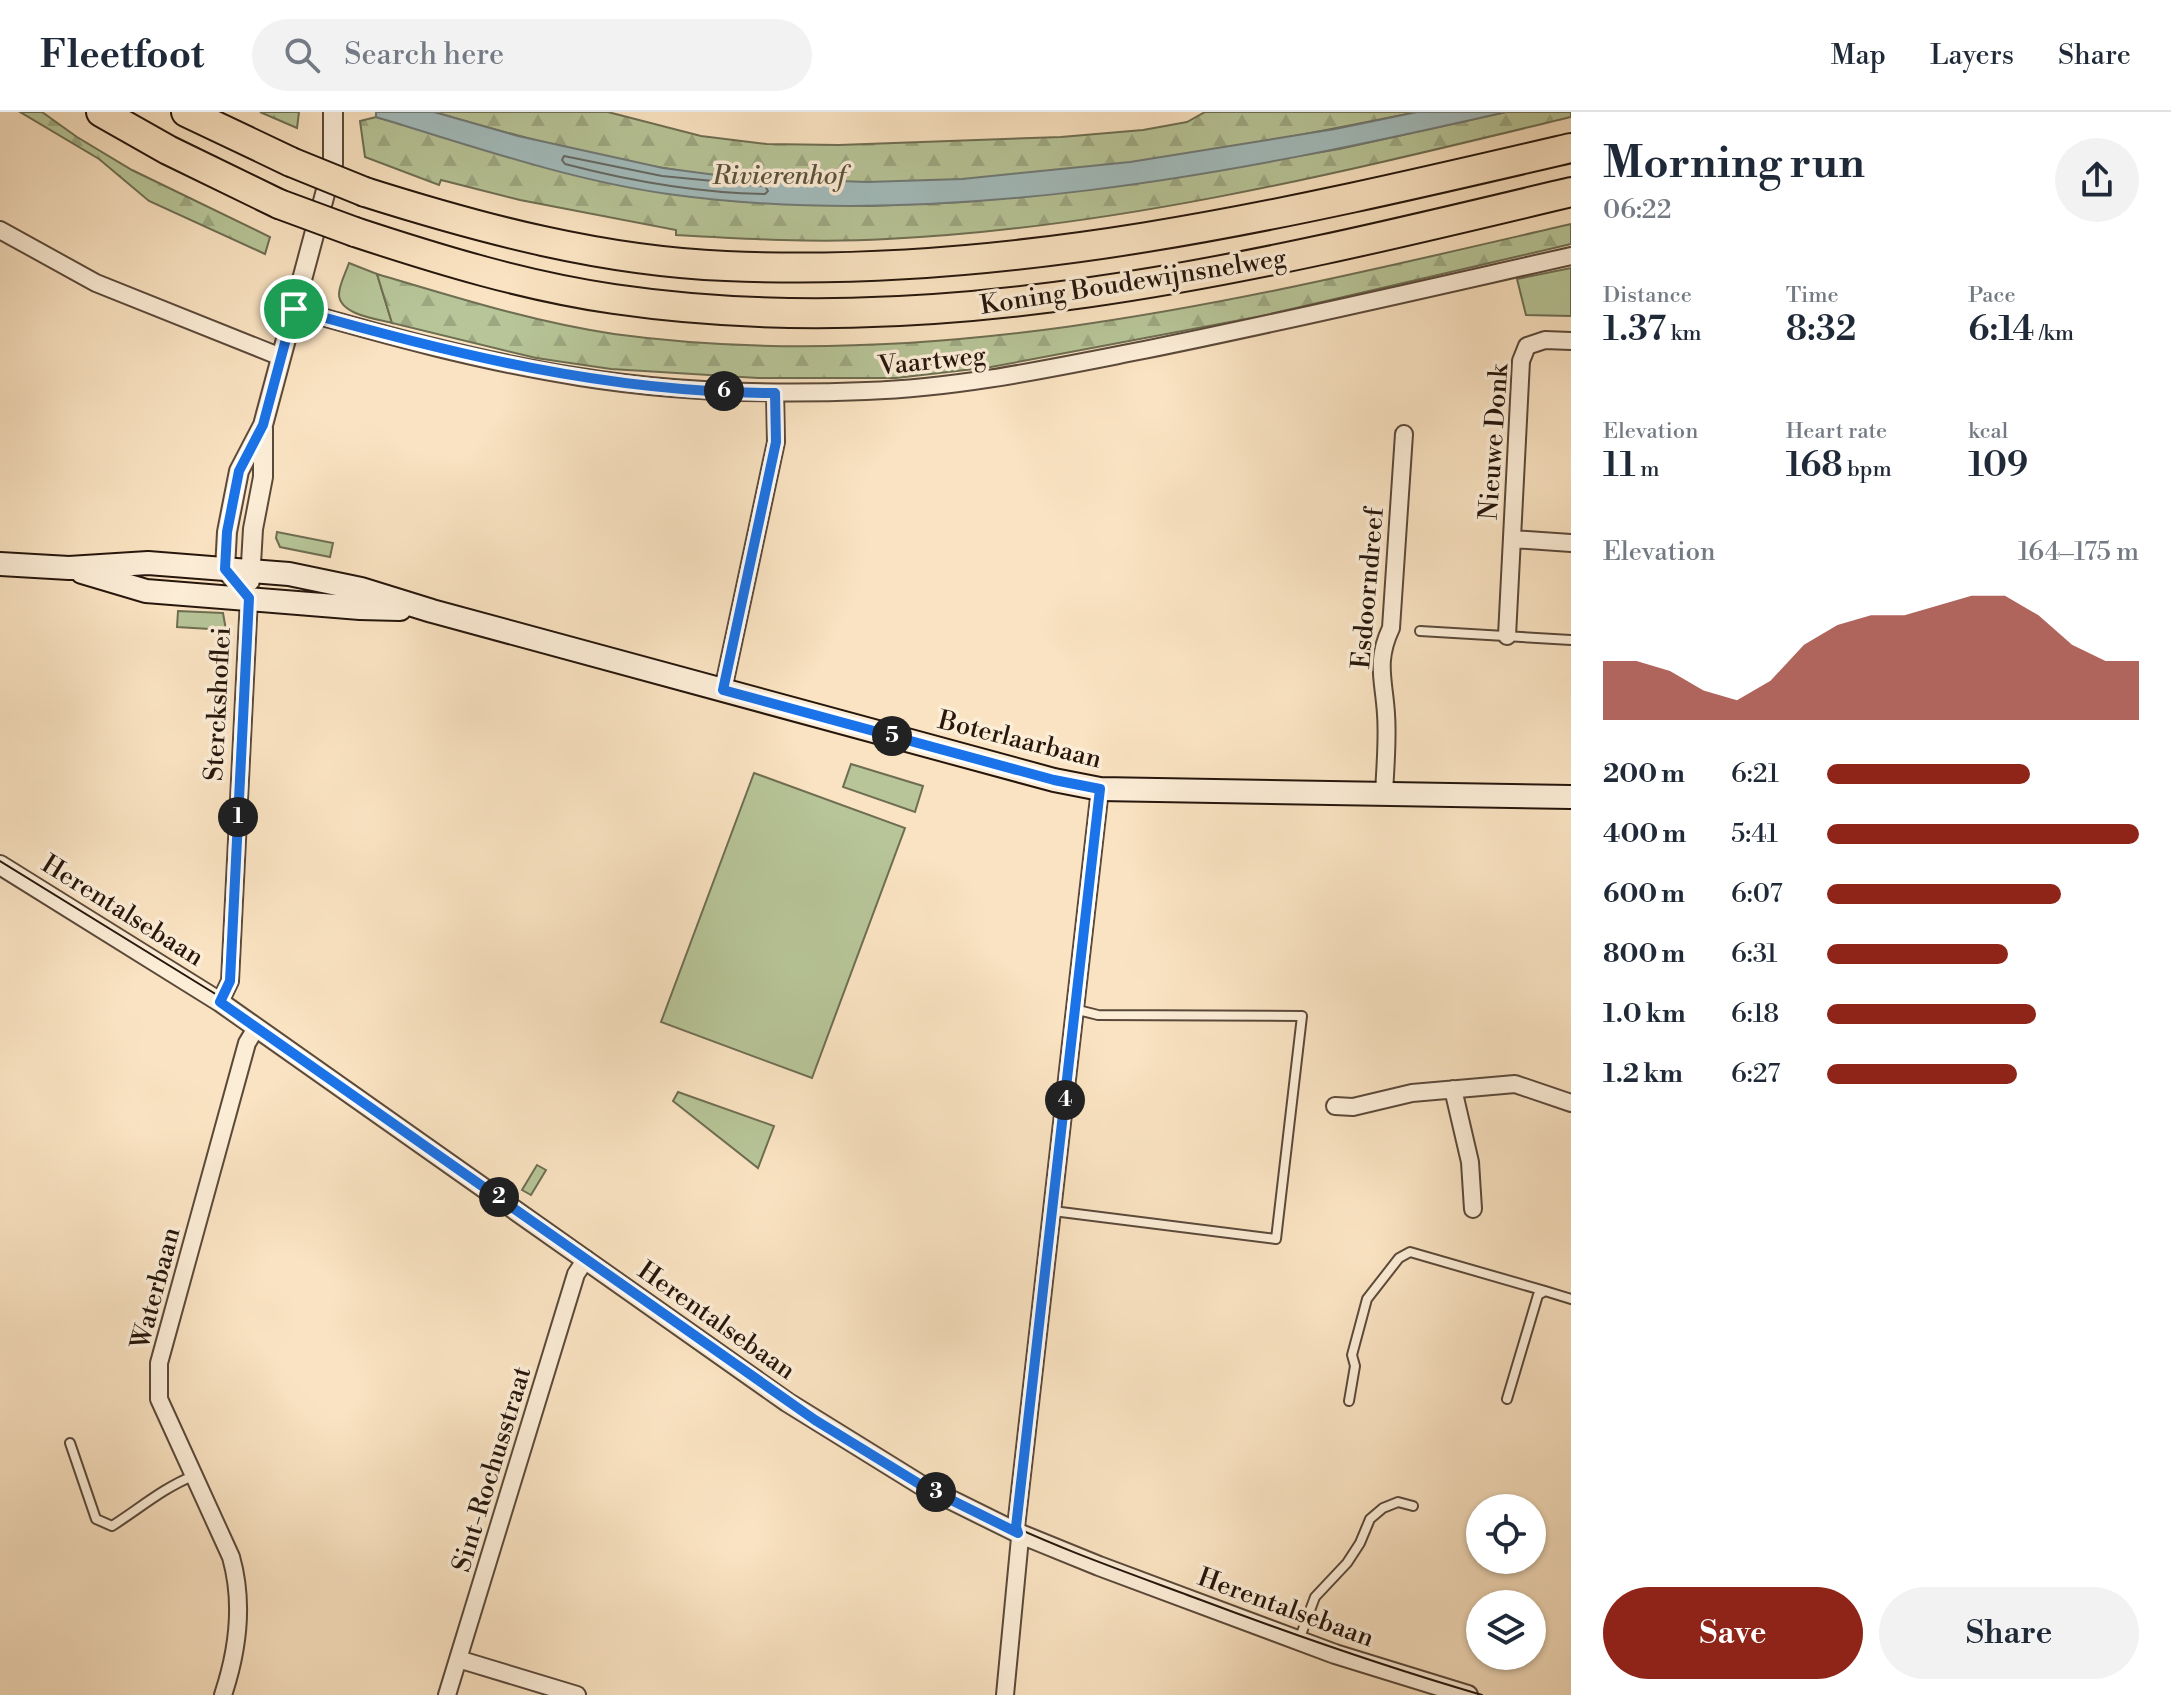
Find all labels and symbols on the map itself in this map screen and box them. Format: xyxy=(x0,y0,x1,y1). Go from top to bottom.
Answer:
park label: Rivierenhof xyxy=(712,160,851,192)
street label: Koning Boudewijnsnelweg xyxy=(978,242,1289,322)
pin xyxy=(260,275,328,343)
street label: Vaartweg xyxy=(876,339,988,383)
street label: Nieuwe Donk xyxy=(1473,362,1515,521)
pin: 6 xyxy=(704,371,744,411)
street label: Esdoorndreef xyxy=(1345,504,1391,670)
street label: Sterckshoflei xyxy=(198,626,238,782)
street label: Boterlaarbaan xyxy=(934,704,1105,776)
pin: 5 xyxy=(872,716,912,756)
pin: 1 xyxy=(218,797,258,837)
street label: Herentalsebaan xyxy=(35,848,209,973)
pin: 4 xyxy=(1045,1080,1085,1120)
pin: 2 xyxy=(479,1177,519,1217)
street label: Waterbaan xyxy=(124,1224,188,1354)
street label: Herentalsebaan xyxy=(631,1255,801,1387)
street label: Sint-Rochusstraat xyxy=(446,1363,538,1576)
pin: 3 xyxy=(916,1472,956,1512)
street label: Herentalsebaan xyxy=(1193,1561,1378,1655)

